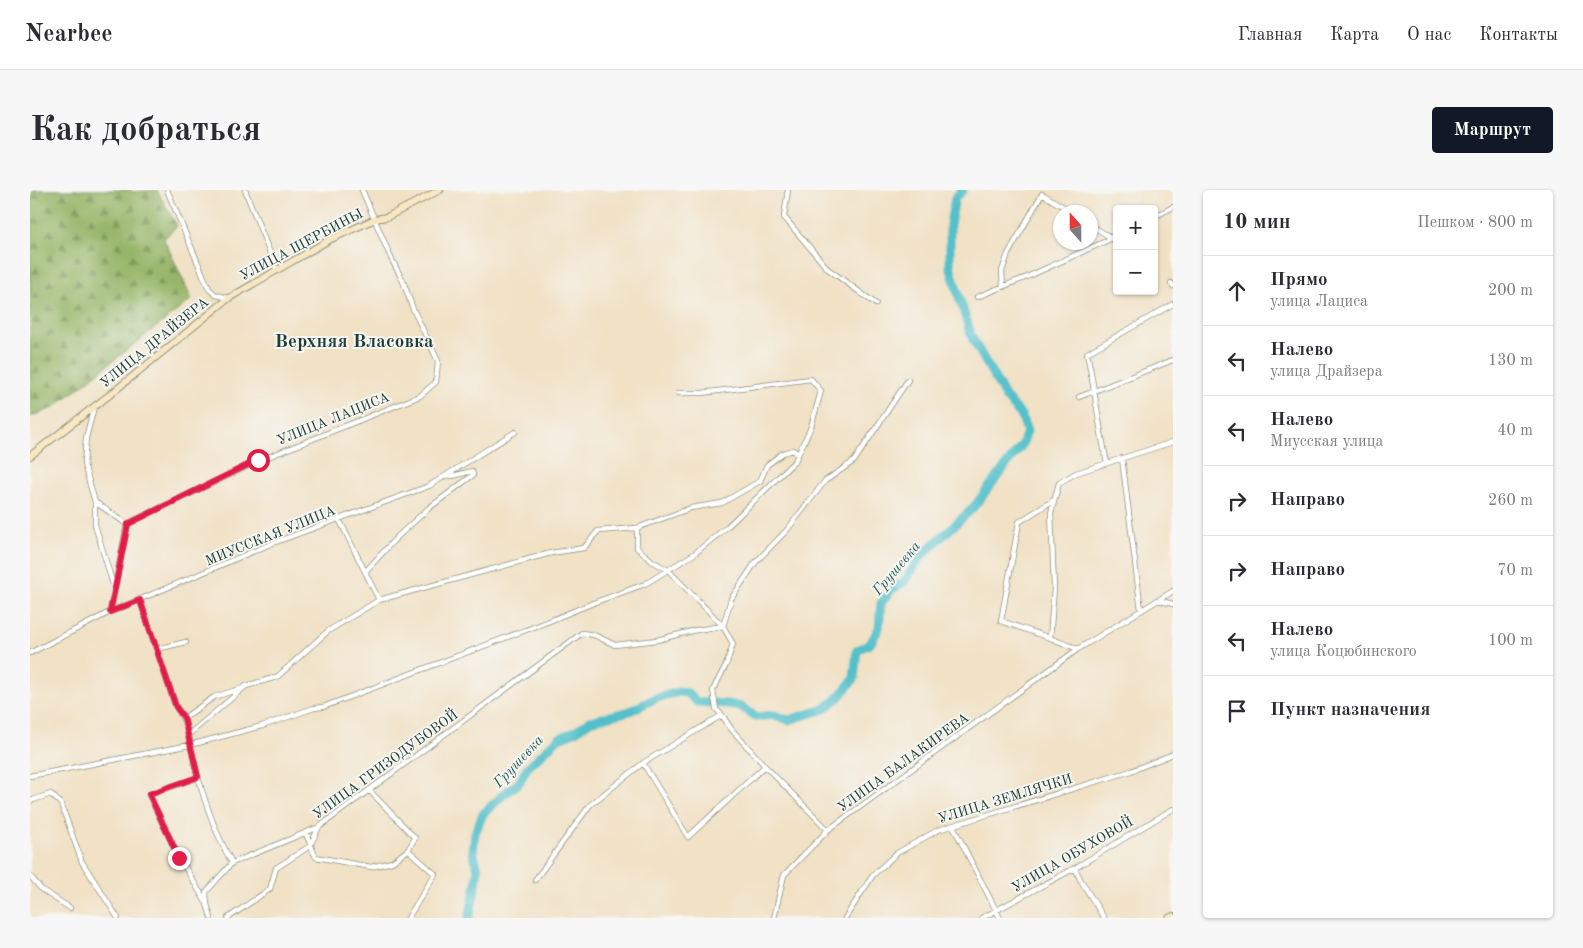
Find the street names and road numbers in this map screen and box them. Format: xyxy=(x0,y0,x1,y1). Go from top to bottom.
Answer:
street label: УЛИЦА ЩЕРБИНЫ xyxy=(237,206,366,283)
street label: УЛИЦА ДРАЙЗЕРА xyxy=(95,292,212,391)
street label: УЛИЦА ЛАЦИСА xyxy=(275,390,392,448)
street label: МИУССКАЯ УЛИЦА xyxy=(203,503,338,568)
street label: УЛИЦА ГРИЗОДУБОВОЙ xyxy=(308,704,461,822)
street label: УЛИЦА БАЛАКИРЕВА xyxy=(835,710,972,815)
street label: УЛИЦА ЗЕМЛЯЧКИ xyxy=(936,772,1074,826)
street label: УЛИЦА ОБУХОВОЙ xyxy=(1008,811,1136,895)

